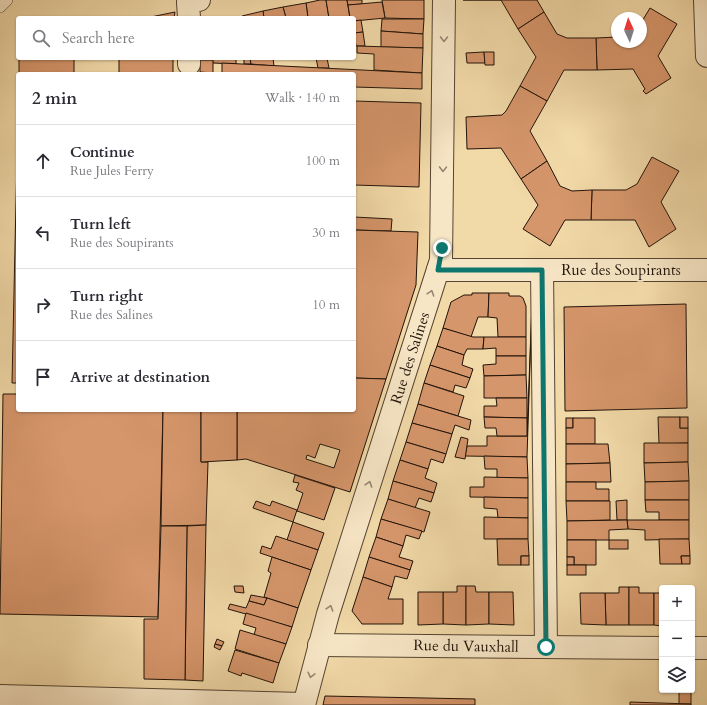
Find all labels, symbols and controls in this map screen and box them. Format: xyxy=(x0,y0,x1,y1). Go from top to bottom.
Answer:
north arrow xyxy=(611,12,647,48)
search box xyxy=(16,16,356,60)
icon: search xyxy=(30,27,52,49)
text: Search here xyxy=(62,28,135,48)
one-way arrow xyxy=(440,36,448,42)
text: 2 min xyxy=(32,87,77,110)
text: Walk · 140 m xyxy=(265,89,340,107)
text: Continue xyxy=(70,142,135,162)
icon: ahead xyxy=(32,150,54,172)
text: 100 m xyxy=(306,152,340,170)
text: Rue Jules Ferry xyxy=(70,162,154,180)
one-way arrow xyxy=(439,166,447,172)
text: Turn left xyxy=(70,214,131,234)
icon: left xyxy=(32,222,54,244)
text: 30 m xyxy=(312,224,340,242)
text: Rue des Soupirants xyxy=(70,234,174,252)
route end xyxy=(433,239,451,257)
street label: Rue des Soupirants xyxy=(561,260,681,280)
text: Turn right xyxy=(70,286,143,306)
one-way arrow xyxy=(426,290,434,297)
icon: right xyxy=(32,294,54,316)
text: 10 m xyxy=(312,296,340,314)
text: Rue des Salines xyxy=(70,306,153,324)
street label: Rue des Salines xyxy=(386,309,434,407)
icon: arrive xyxy=(32,366,54,388)
text: Arrive at destination xyxy=(70,367,210,387)
one-way arrow xyxy=(365,480,373,487)
map controls xyxy=(659,585,695,693)
button: + xyxy=(659,585,695,621)
one-way arrow xyxy=(325,604,333,611)
button: − xyxy=(659,621,695,657)
street label: Rue du Vauxhall xyxy=(413,635,519,657)
route start xyxy=(537,638,555,656)
button: layers xyxy=(659,657,695,693)
one-way arrow xyxy=(307,671,316,678)

